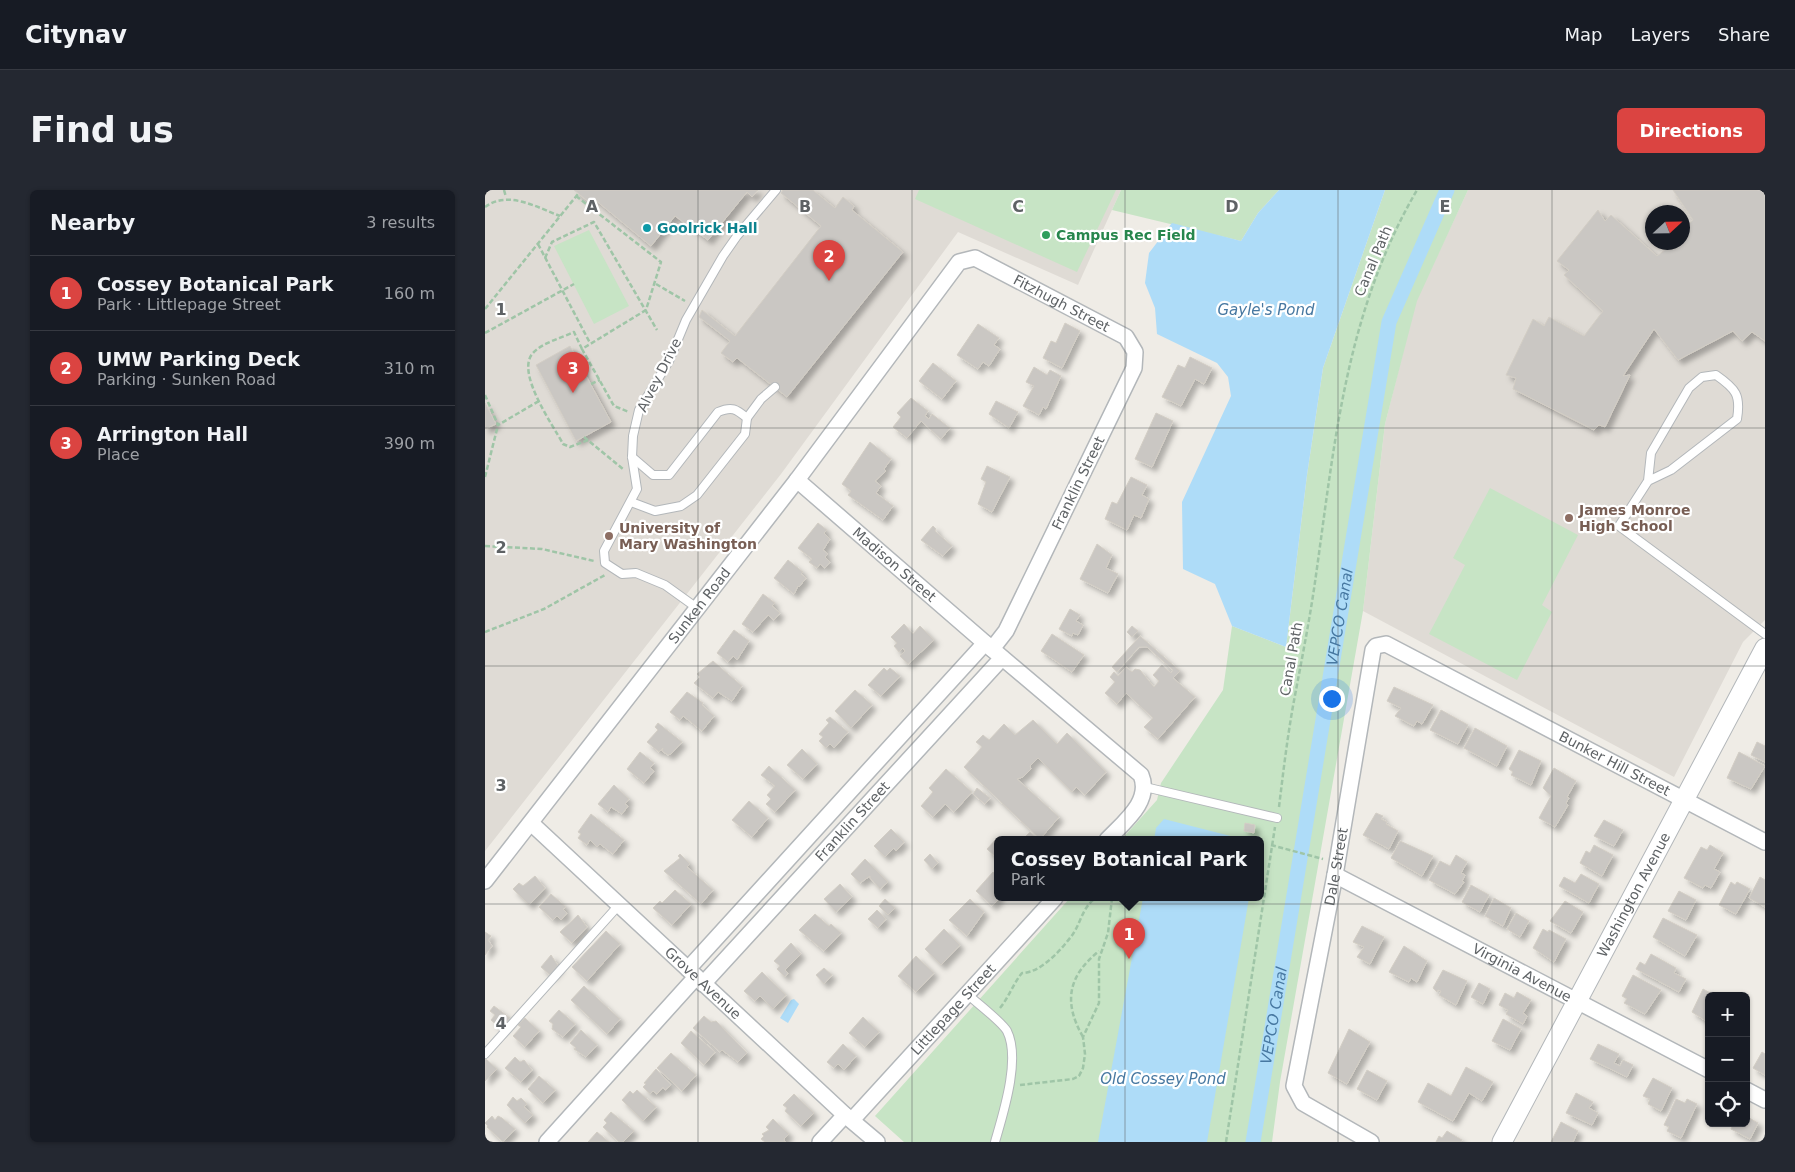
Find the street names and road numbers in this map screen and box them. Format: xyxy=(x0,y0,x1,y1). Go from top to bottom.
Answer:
street label: Canal Path xyxy=(1351,223,1395,299)
street label: Fitzhugh Street xyxy=(1011,272,1113,335)
street label: Alvey Drive xyxy=(634,336,684,414)
street label: Franklin Street xyxy=(1048,433,1108,532)
street label: Madison Street xyxy=(849,524,940,605)
street label: Sunken Road xyxy=(665,565,734,647)
street label: Canal Path xyxy=(1277,621,1305,697)
street label: Bunker Hill Street xyxy=(1556,728,1673,799)
street label: Franklin Street xyxy=(812,778,893,864)
street label: Dale Street xyxy=(1321,826,1351,907)
street label: Washington Avenue xyxy=(1594,830,1673,960)
street label: Virginia Avenue xyxy=(1470,940,1574,1005)
street label: Grove Avenue xyxy=(662,944,745,1022)
street label: Littlepage Street xyxy=(908,960,999,1058)

